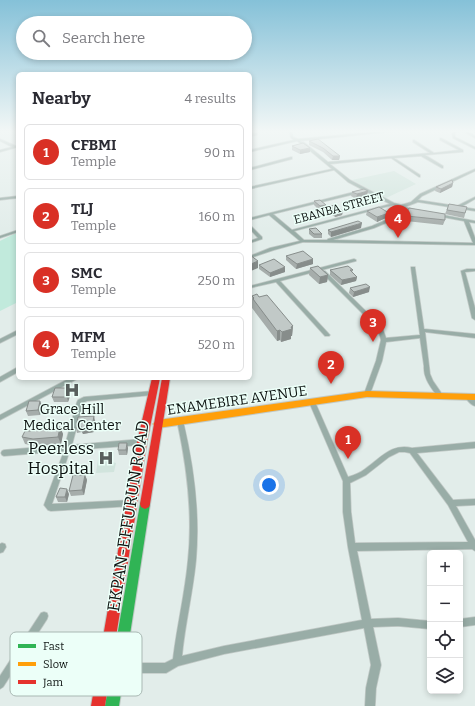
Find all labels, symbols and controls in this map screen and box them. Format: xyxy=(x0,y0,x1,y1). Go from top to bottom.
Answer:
search box xyxy=(16,16,252,60)
icon: search xyxy=(30,27,52,49)
text: Search here xyxy=(62,29,145,47)
text: Nearby xyxy=(32,88,91,109)
text: 4 results xyxy=(184,91,236,106)
text: CFBMI xyxy=(71,136,117,154)
text: 1 xyxy=(43,145,49,160)
text: 90 m xyxy=(204,145,235,160)
text: Temple xyxy=(71,154,116,169)
street label: EBANBA STREET xyxy=(292,189,386,227)
text: TLJ xyxy=(71,200,93,218)
pin: 4 xyxy=(385,205,411,238)
text: 2 xyxy=(42,209,50,224)
text: 160 m xyxy=(199,209,235,224)
text: Temple xyxy=(71,218,116,233)
text: SMC xyxy=(71,264,102,282)
text: 3 xyxy=(42,273,50,288)
text: 250 m xyxy=(198,273,235,288)
text: Temple xyxy=(71,282,116,297)
pin: 3 xyxy=(360,309,386,342)
text: MFM xyxy=(71,328,105,346)
text: 4 xyxy=(42,337,50,352)
text: 520 m xyxy=(198,337,235,352)
text: Temple xyxy=(71,346,116,361)
pin: 2 xyxy=(318,351,344,384)
hospital icon: Grace Hill Medical Center xyxy=(63,381,81,399)
street label: ENAMEBIRE AVENUE xyxy=(166,382,308,419)
place label: Grace Hill Medical Center xyxy=(23,401,121,434)
street label: EKPAN-EFFURUN ROAD xyxy=(103,419,154,613)
pin: 1 xyxy=(335,426,361,459)
place label: Peerless Hospital xyxy=(27,438,94,479)
hospital icon: Peerless Hospital xyxy=(97,449,115,467)
your location xyxy=(259,475,279,495)
map controls xyxy=(427,550,463,694)
button: + xyxy=(427,550,463,586)
button: − xyxy=(427,586,463,622)
button: locate xyxy=(427,622,463,658)
legend xyxy=(10,632,142,696)
text: Fast xyxy=(43,640,64,653)
text: Slow xyxy=(43,658,68,671)
button: layers xyxy=(427,658,463,694)
text: Jam xyxy=(42,676,63,689)

